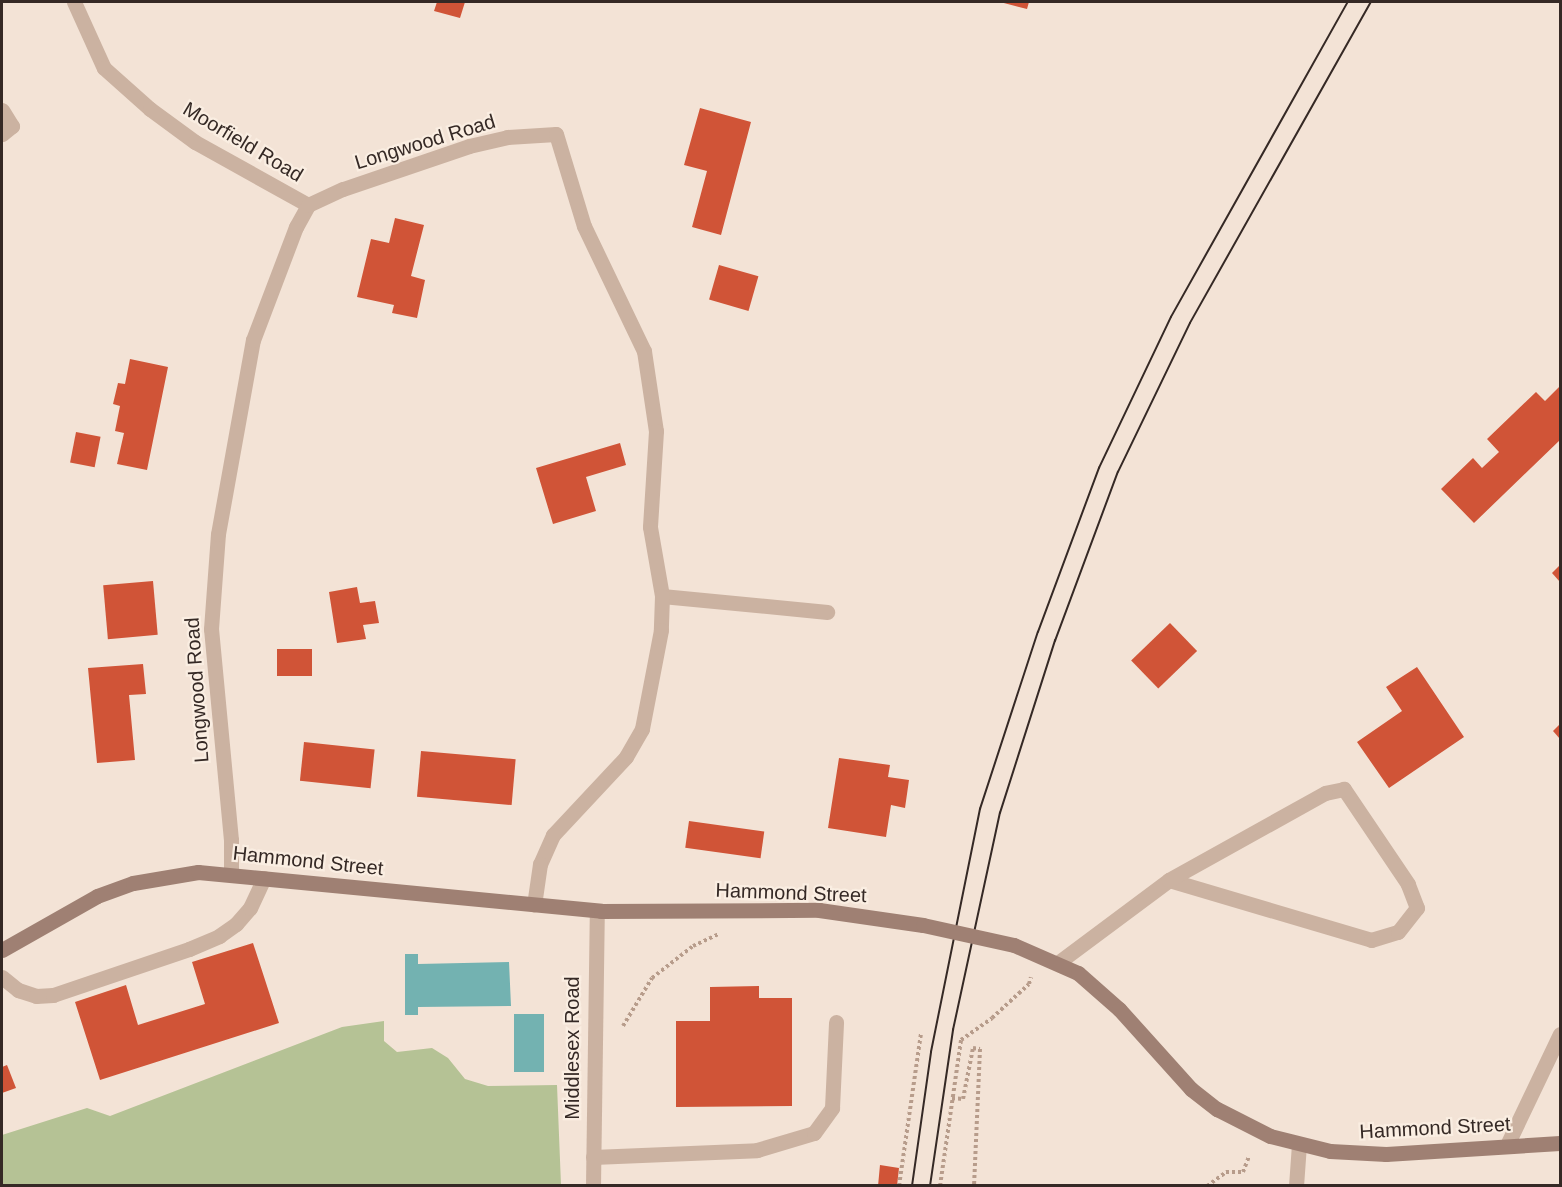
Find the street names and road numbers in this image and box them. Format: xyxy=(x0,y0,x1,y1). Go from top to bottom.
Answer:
street label: Moorfield Road xyxy=(179,97,307,187)
street label: Longwood Road xyxy=(352,109,498,175)
street label: Longwood Road xyxy=(180,617,214,763)
street label: Hammond Street xyxy=(232,841,384,881)
street label: Hammond Street xyxy=(715,878,867,908)
street label: Middlesex Road xyxy=(560,976,584,1120)
street label: Hammond Street xyxy=(1359,1112,1511,1144)

